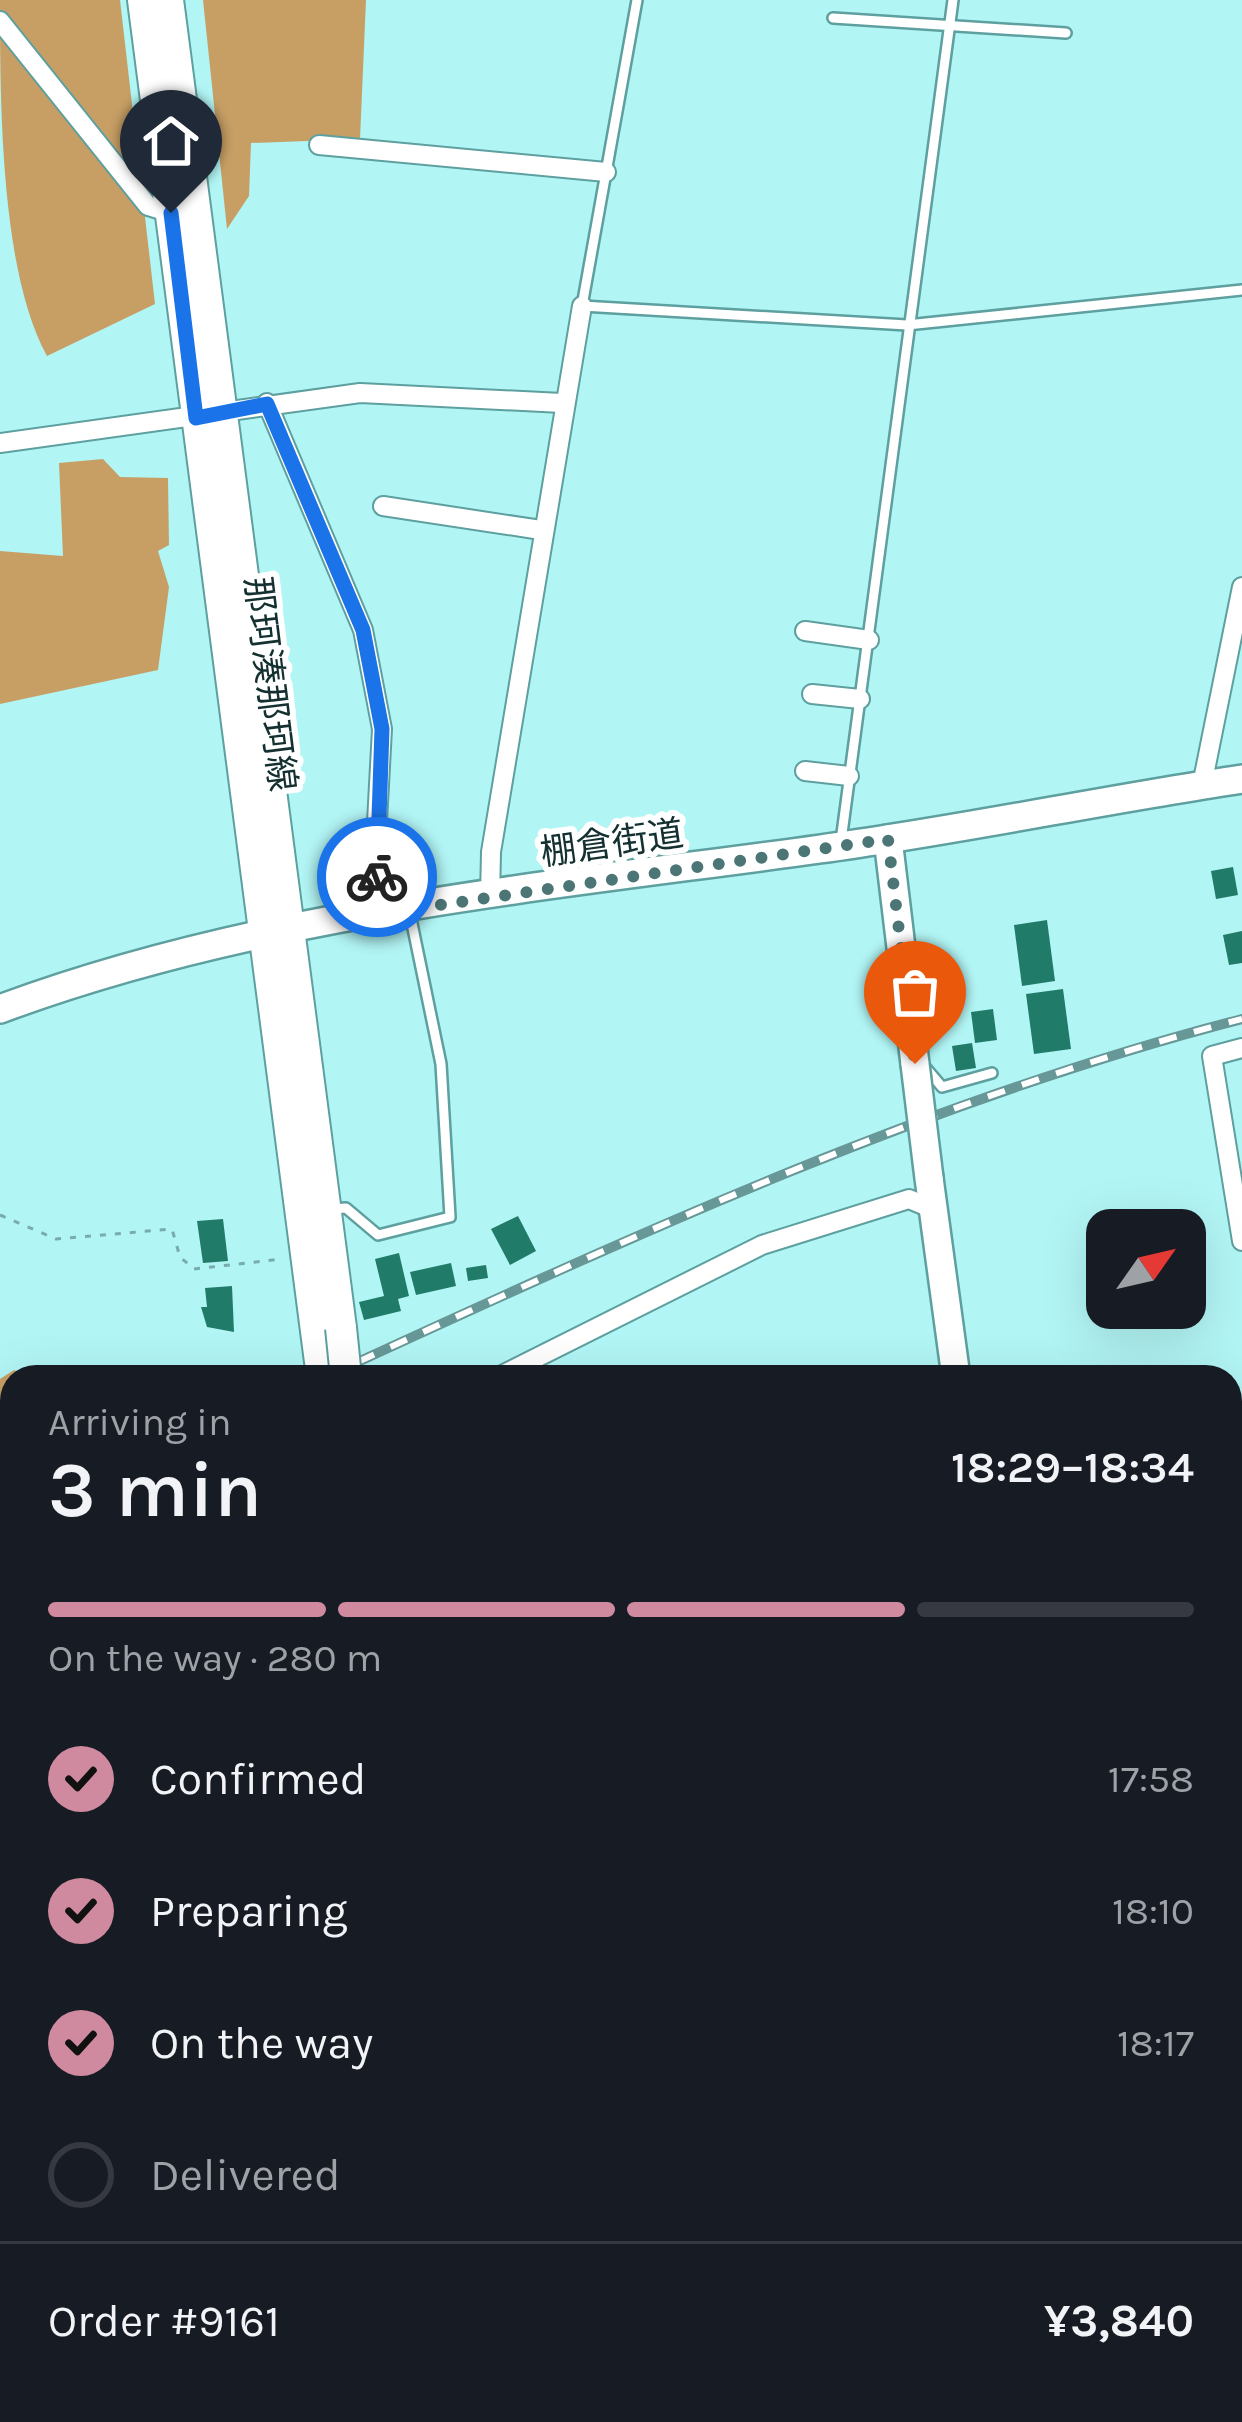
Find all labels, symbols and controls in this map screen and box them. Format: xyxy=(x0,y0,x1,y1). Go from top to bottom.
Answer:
pin xyxy=(120,90,222,213)
icon: home xyxy=(138,108,204,174)
street label: 那珂湊那珂線 xyxy=(236,574,304,794)
street label: 棚倉街道 xyxy=(538,812,686,874)
courier xyxy=(317,817,437,937)
icon: bike xyxy=(344,844,410,910)
pin xyxy=(864,941,966,1064)
icon: bag xyxy=(882,959,948,1025)
north arrow xyxy=(1086,1209,1206,1329)
map controls xyxy=(1086,1209,1206,1329)
text: Arriving in xyxy=(48,1399,231,1445)
text: 18:29–18:34 xyxy=(951,1441,1194,1493)
text: 3 min xyxy=(48,1444,262,1536)
text: On the way · 280 m xyxy=(48,1635,382,1681)
icon: check xyxy=(48,1746,114,1812)
text: Confirmed xyxy=(150,1753,366,1805)
text: 17:58 xyxy=(1108,1756,1194,1802)
icon: check xyxy=(48,1878,114,1944)
text: Preparing xyxy=(150,1885,348,1937)
text: 18:10 xyxy=(1112,1888,1194,1934)
icon: check xyxy=(48,2010,114,2076)
text: On the way xyxy=(150,2017,373,2069)
text: 18:17 xyxy=(1117,2020,1194,2066)
text: Delivered xyxy=(150,2149,341,2201)
text: Order #9161 xyxy=(48,2295,280,2347)
text: ¥3,840 xyxy=(1044,2295,1194,2347)

